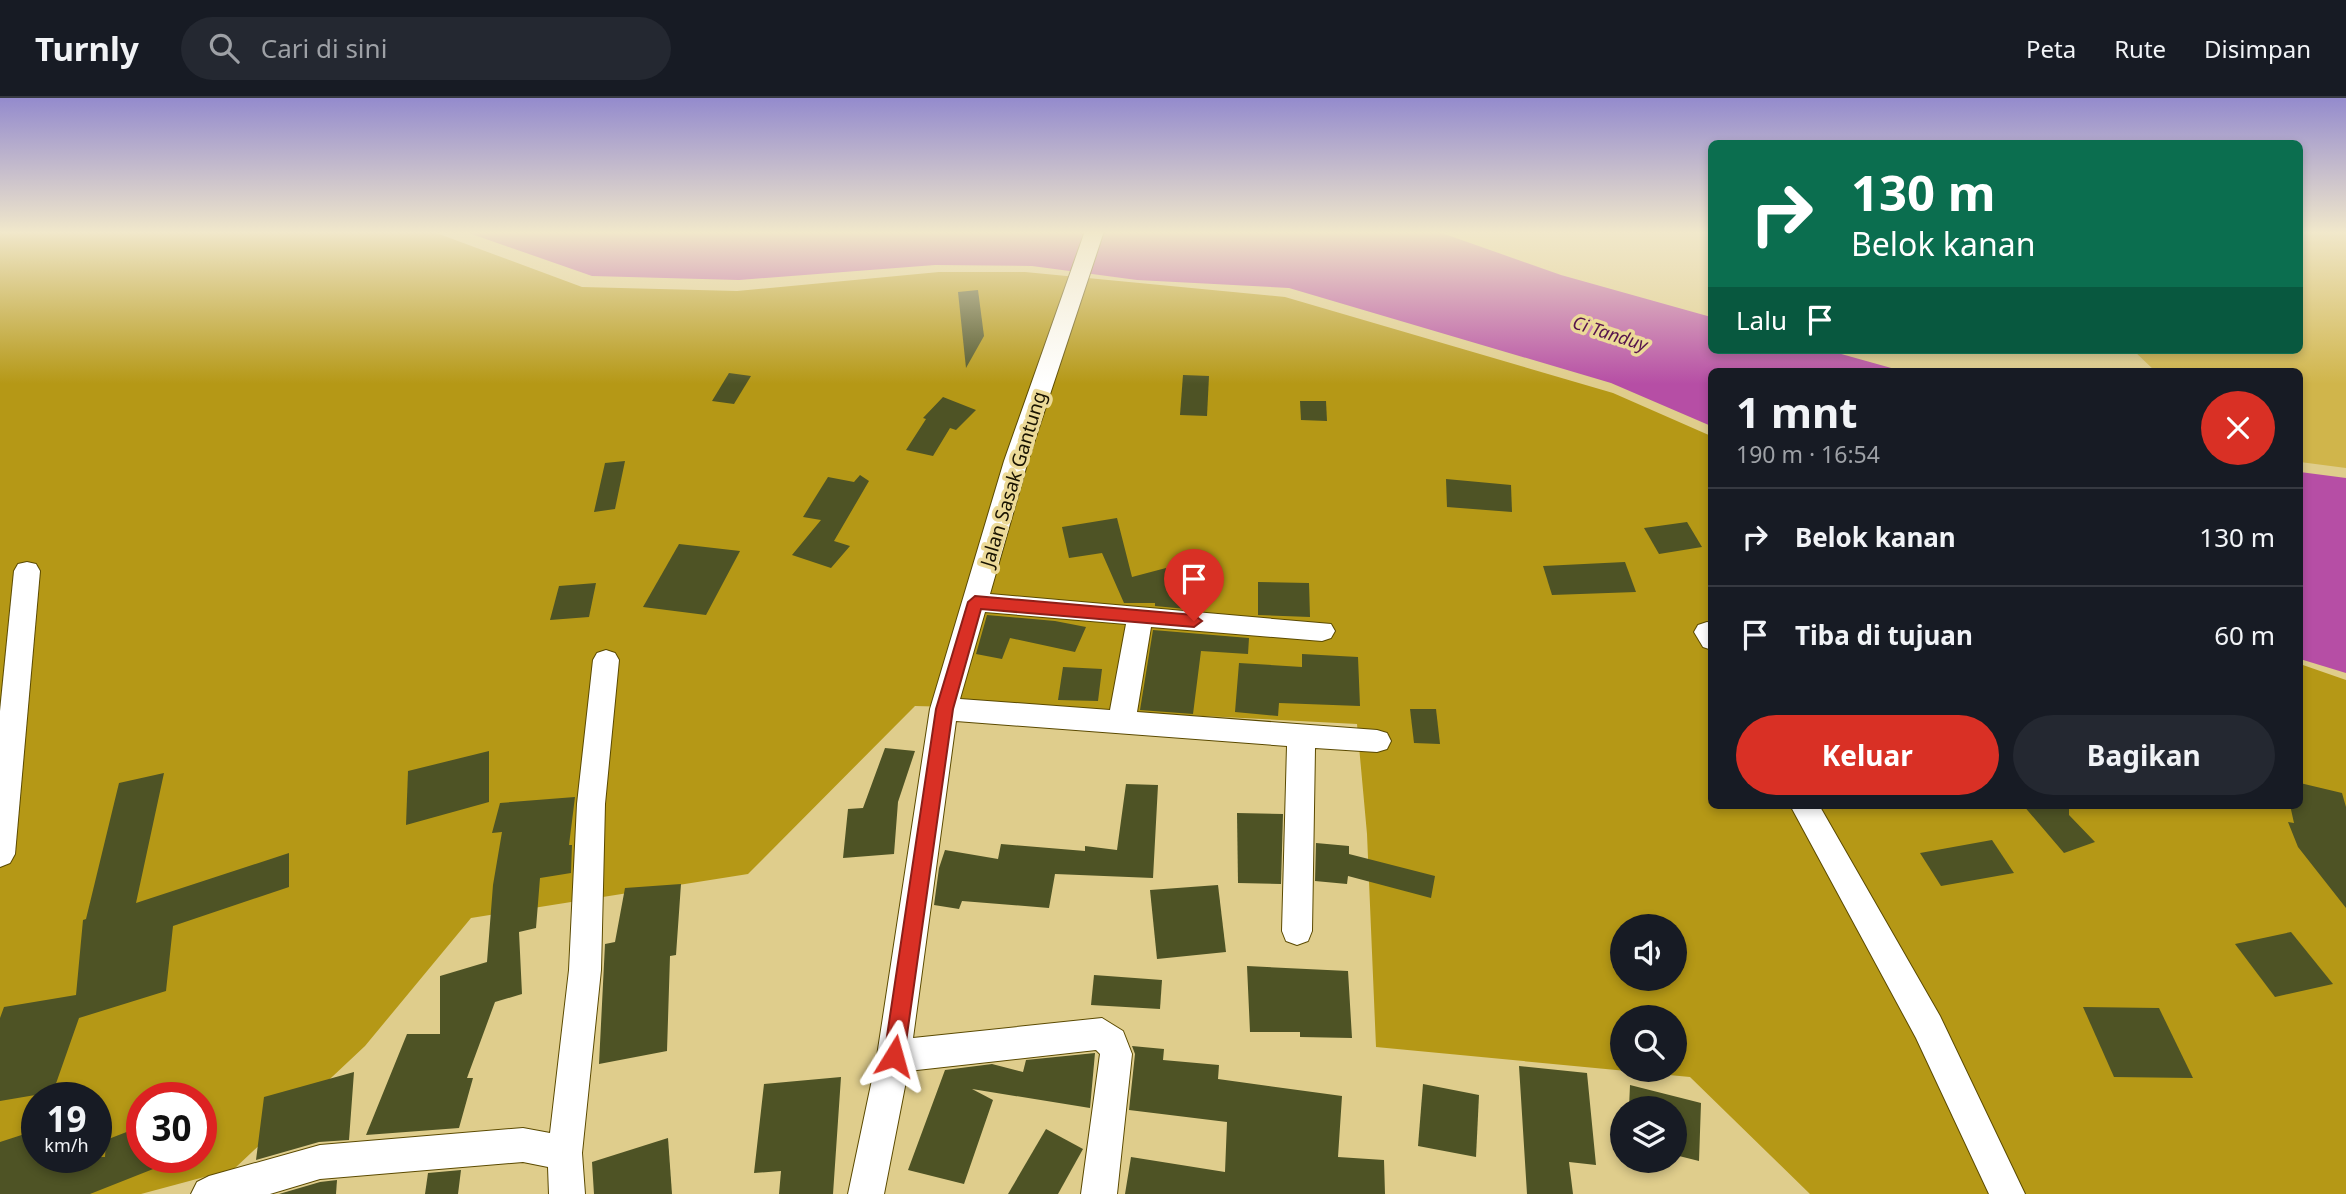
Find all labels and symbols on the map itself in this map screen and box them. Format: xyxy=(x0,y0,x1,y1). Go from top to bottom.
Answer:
water label: Ci Tanduy xyxy=(1570,310,1652,357)
street label: Jalan Sasak Gantung xyxy=(973,388,1052,572)
pin xyxy=(1164,549,1224,621)
position arrow xyxy=(857,1019,931,1093)
speed limit sign: 30 xyxy=(126,1082,217,1173)

